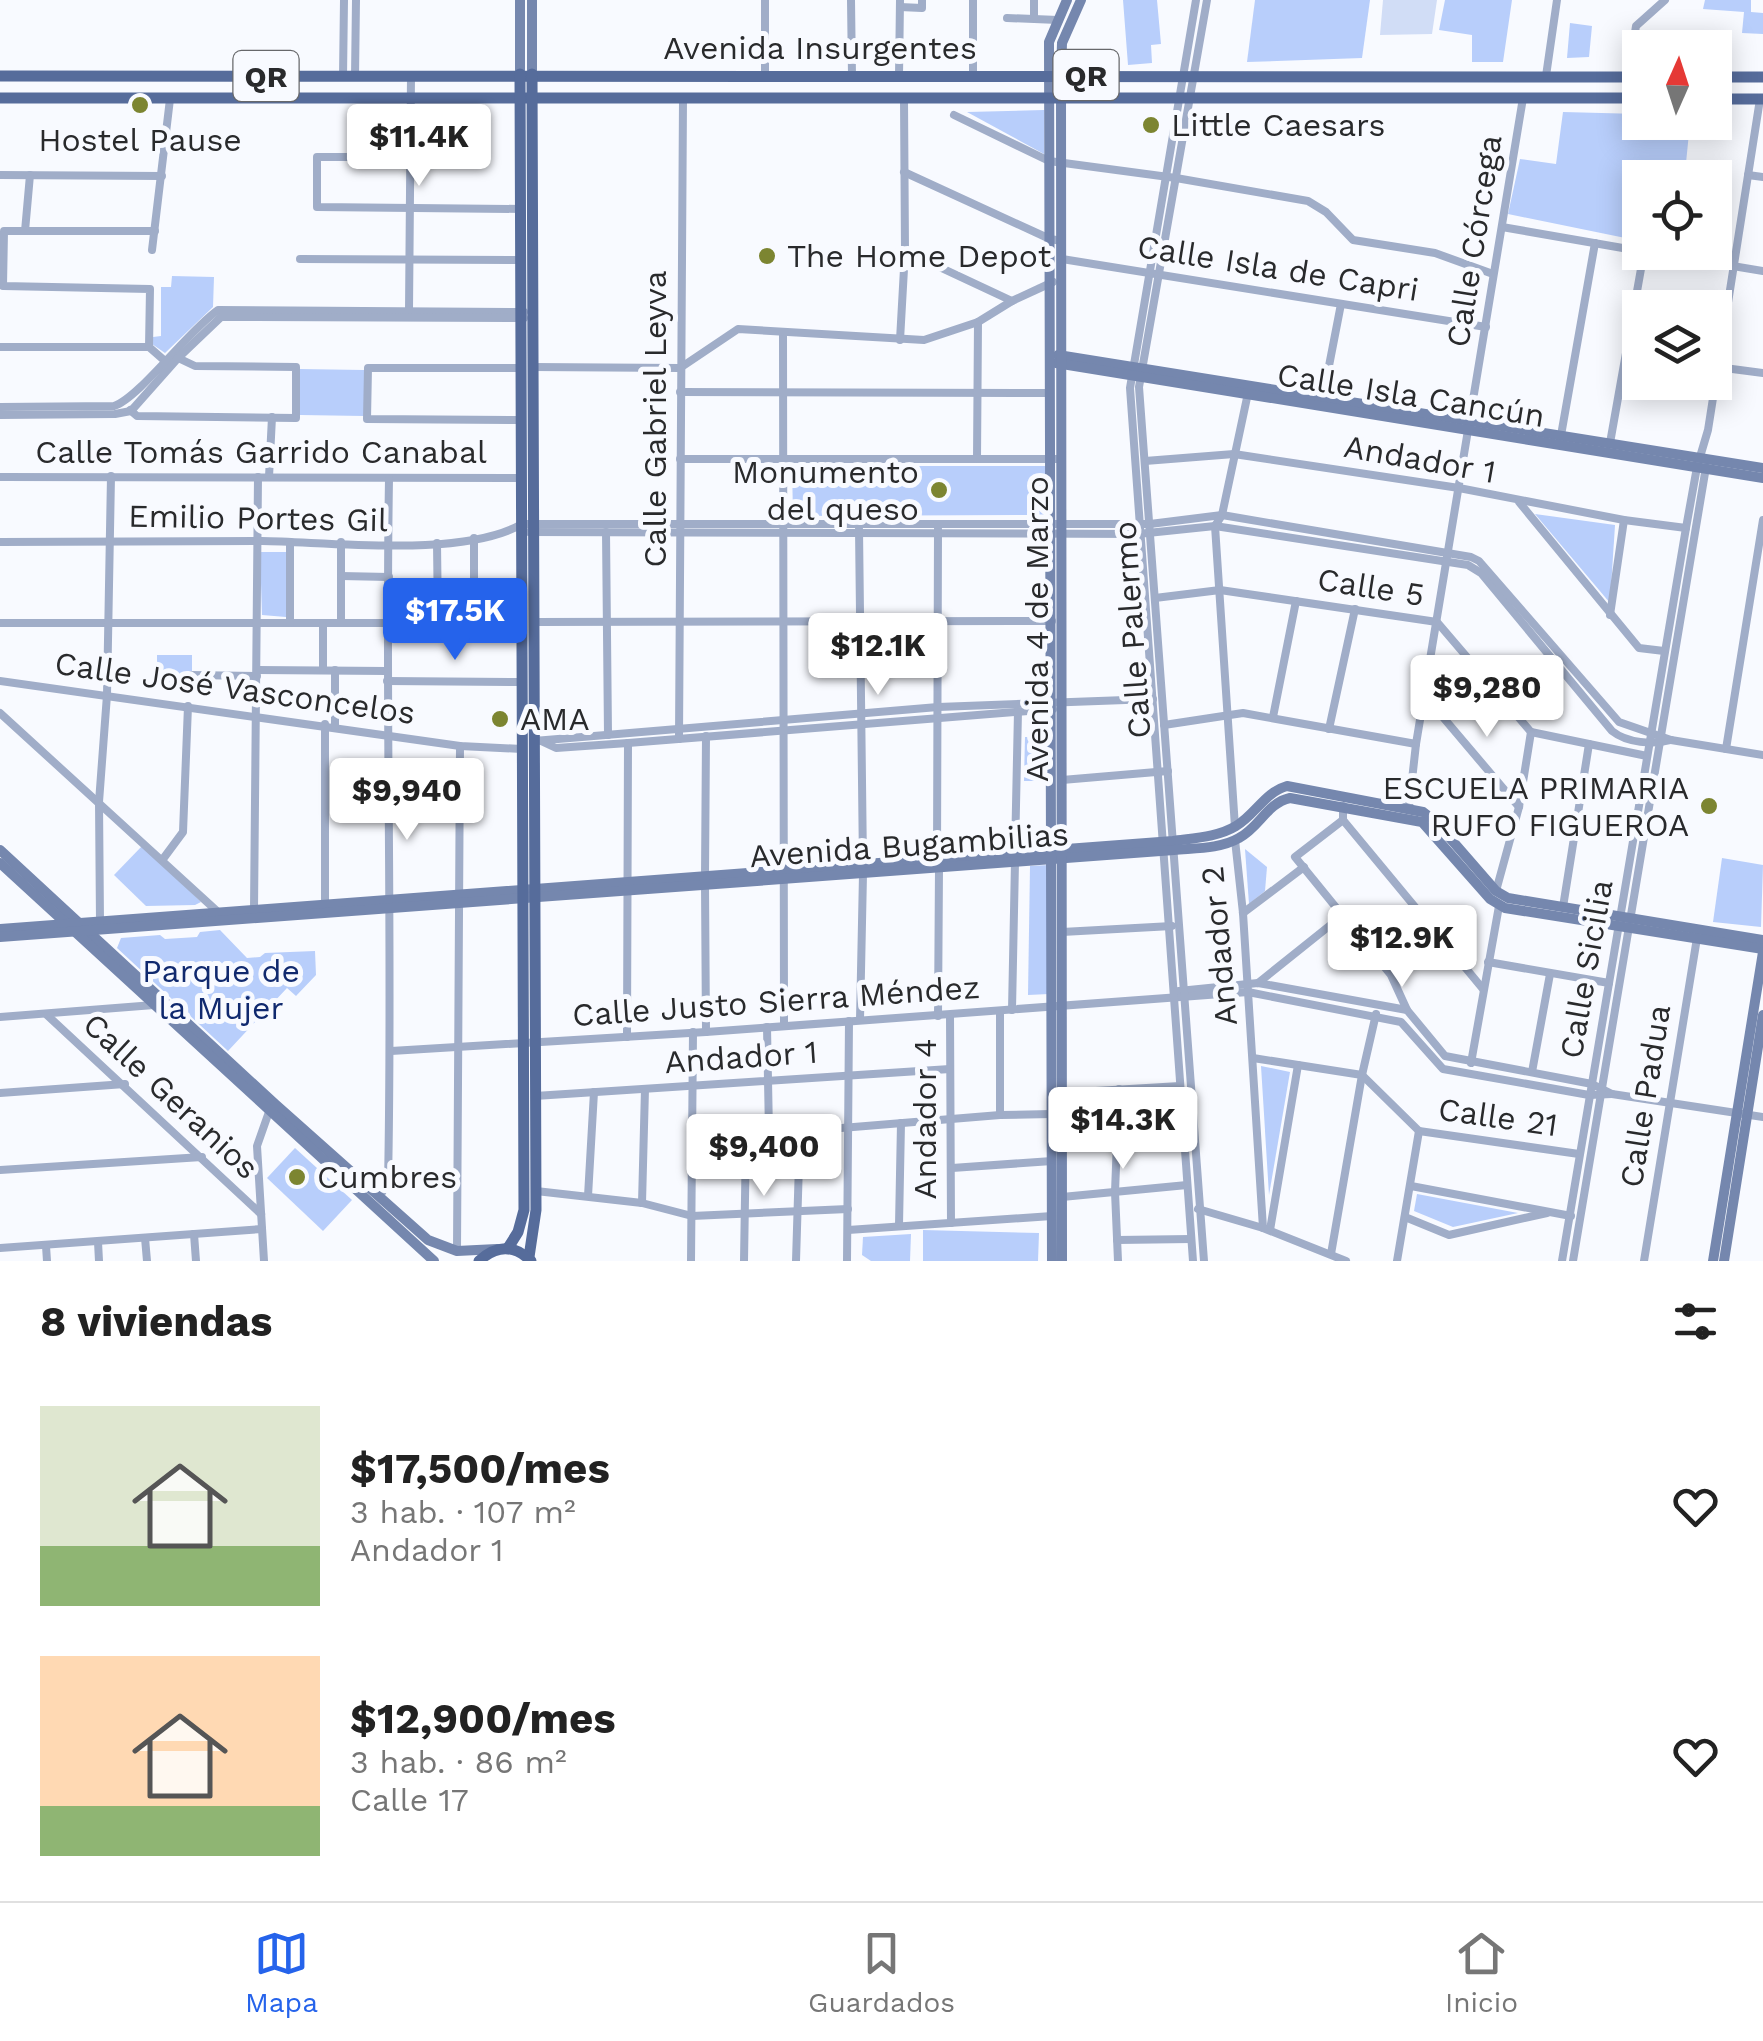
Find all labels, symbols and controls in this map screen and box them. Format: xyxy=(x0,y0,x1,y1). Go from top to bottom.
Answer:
street label: Avenida Insurgentes xyxy=(663,29,977,67)
north arrow xyxy=(1622,30,1732,140)
map controls xyxy=(1622,30,1732,400)
road number: QR xyxy=(1054,50,1118,100)
road number: QR xyxy=(234,51,298,101)
marker: Hostel Pause xyxy=(129,94,151,116)
pin: $11.4K xyxy=(338,104,500,189)
place label: Little Caesars xyxy=(1171,106,1385,144)
marker: Little Caesars xyxy=(1140,114,1162,136)
text: $11.4K xyxy=(369,117,469,155)
place label: Hostel Pause xyxy=(38,121,242,159)
street label: Calle Córcega xyxy=(1438,132,1510,350)
button: locate xyxy=(1622,160,1732,270)
street label: Calle Isla de Capri xyxy=(1135,227,1421,309)
place label: The Home Depot xyxy=(787,237,1051,275)
marker: The Home Depot xyxy=(756,245,778,267)
street label: Calle Gabriel Leyva xyxy=(636,270,674,568)
button: layers xyxy=(1622,290,1732,400)
street label: Calle Isla Cancún xyxy=(1274,355,1548,435)
street label: Andador 1 xyxy=(1341,427,1499,491)
street label: Calle Tomás Garrido Canabal xyxy=(35,433,487,471)
place label: Monumento del queso xyxy=(732,453,919,528)
street label: Avenida 4 de Marzo xyxy=(1018,476,1056,782)
marker: Monumento del queso xyxy=(928,479,950,501)
street label: Emilio Portes Gil xyxy=(128,497,388,539)
street label: Calle Palermo xyxy=(1105,520,1159,740)
street label: Calle 5 xyxy=(1315,560,1427,614)
pin: $17.5K xyxy=(374,578,536,663)
text: $17.5K xyxy=(405,591,505,629)
pin: $12.1K xyxy=(797,613,959,698)
text: $12.1K xyxy=(830,626,926,664)
street label: Calle José Vasconcelos xyxy=(52,644,418,732)
pin: $9,280 xyxy=(1406,655,1568,740)
text: $9,280 xyxy=(1432,668,1542,706)
place label: AMA xyxy=(520,700,590,738)
marker: AMA xyxy=(489,708,511,730)
pin: $9,940 xyxy=(326,758,488,843)
place label: ESCUELA PRIMARIA RUFO FIGUEROA xyxy=(1383,769,1689,844)
text: $9,940 xyxy=(352,771,462,809)
marker: ESCUELA PRIMARIA RUFO FIGUEROA xyxy=(1698,795,1720,817)
street label: Avenida Bugambilias xyxy=(748,815,1070,875)
street label: Andador 2 xyxy=(1193,865,1245,1027)
street label: Calle Sicilia xyxy=(1552,877,1620,1061)
pin: $12.9K xyxy=(1321,905,1483,990)
text: $12.9K xyxy=(1350,918,1454,956)
park label: Parque de la Mujer xyxy=(142,952,300,1027)
street label: Calle Justo Sierra Méndez xyxy=(571,968,981,1034)
street label: Calle Padua xyxy=(1612,1002,1678,1190)
street label: Calle Geranios xyxy=(75,1005,267,1187)
street label: Andador 1 xyxy=(663,1033,819,1081)
street label: Andador 4 xyxy=(906,1038,944,1200)
pin: $14.3K xyxy=(1042,1087,1204,1172)
street label: Calle 21 xyxy=(1436,1090,1560,1144)
text: $14.3K xyxy=(1070,1100,1176,1138)
pin: $9,400 xyxy=(683,1114,845,1199)
text: $9,400 xyxy=(708,1127,820,1165)
place label: Cumbres xyxy=(317,1158,457,1196)
marker: Cumbres xyxy=(286,1166,308,1188)
icon: filters xyxy=(1668,1294,1723,1349)
text: 8 viviendas xyxy=(40,1297,272,1346)
text: $17,500/mes xyxy=(350,1444,610,1493)
icon: home xyxy=(120,1446,240,1566)
icon: heart xyxy=(1668,1479,1723,1534)
text: 3 hab. · 107 m² xyxy=(350,1493,576,1531)
text: Andador 1 xyxy=(350,1531,503,1569)
text: $12,900/mes xyxy=(350,1694,616,1743)
icon: home xyxy=(120,1696,240,1816)
icon: heart xyxy=(1668,1729,1723,1784)
text: 3 hab. · 86 m² xyxy=(350,1743,567,1781)
text: Calle 17 xyxy=(350,1781,469,1819)
tab: Mapa xyxy=(245,1926,318,2019)
tab: Guardados xyxy=(808,1926,955,2019)
tab: Inicio xyxy=(1445,1926,1518,2019)

